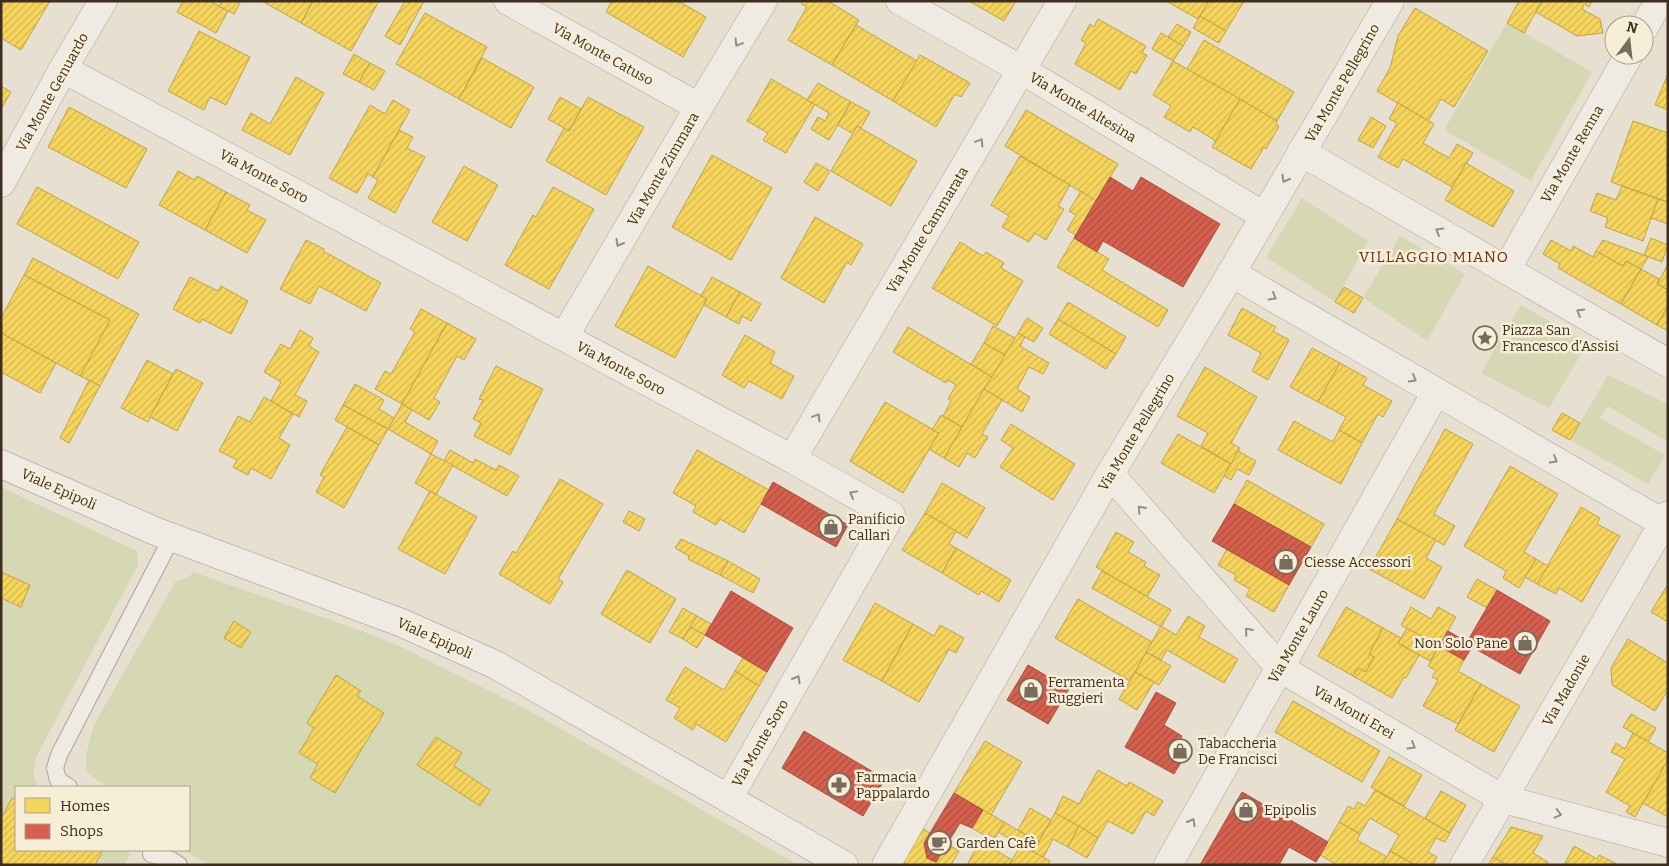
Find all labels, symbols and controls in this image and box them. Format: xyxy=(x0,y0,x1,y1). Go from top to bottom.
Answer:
north arrow xyxy=(1604,15,1654,65)
text: N xyxy=(1625,18,1640,38)
street label: Via Monte Catuso xyxy=(549,20,656,89)
street label: Via Monte Pellegrino xyxy=(1302,21,1383,146)
street label: Via Monte Genuardo xyxy=(13,30,92,155)
one-way arrow xyxy=(735,37,744,46)
street label: Via Monte Altesina xyxy=(1026,69,1140,146)
street label: Via Monte Renna xyxy=(1538,102,1607,206)
street label: Via Monte Zimmara xyxy=(624,109,703,229)
one-way arrow xyxy=(973,138,983,147)
street label: Via Monte Soro xyxy=(216,146,311,207)
street label: Via Monte Cammarata xyxy=(883,164,972,297)
one-way arrow xyxy=(1282,174,1292,183)
one-way arrow xyxy=(1435,228,1444,238)
one-way arrow xyxy=(616,237,626,246)
district label: VILLAGGIO MIANO xyxy=(1359,248,1509,266)
one-way arrow xyxy=(1268,291,1277,301)
one-way arrow xyxy=(1576,309,1585,319)
place label: Piazza San Francesco d'Assisi xyxy=(1502,322,1619,355)
place icon: Piazza San Francesco d'Assisi xyxy=(1472,325,1498,351)
street label: Via Monte Soro xyxy=(573,338,668,399)
street label: Via Monte Pellegrino xyxy=(1095,370,1178,494)
one-way arrow xyxy=(1408,372,1417,382)
one-way arrow xyxy=(811,414,821,423)
one-way arrow xyxy=(1549,454,1558,464)
street label: Viale Epipoli xyxy=(18,465,99,514)
one-way arrow xyxy=(850,490,859,500)
one-way arrow xyxy=(1138,505,1147,514)
place label: Panificio Callari xyxy=(848,511,905,544)
shop icon: Panificio Callari xyxy=(818,514,844,540)
shop icon: Ciesse Accessori xyxy=(1273,549,1299,575)
place label: Ciesse Accessori xyxy=(1304,554,1411,571)
street label: Via Monte Lauro xyxy=(1265,586,1332,686)
street label: Viale Epipoli xyxy=(394,614,475,663)
one-way arrow xyxy=(1244,628,1253,637)
shop icon: Non Solo Pane xyxy=(1512,630,1538,656)
place label: Non Solo Pane xyxy=(1414,635,1508,652)
street label: Via Madonie xyxy=(1539,651,1594,729)
place label: Ferramenta Ruggieri xyxy=(1048,674,1125,707)
one-way arrow xyxy=(790,676,800,685)
shop icon: Ferramenta Ruggieri xyxy=(1018,677,1044,703)
street label: Via Monti Erei xyxy=(1310,682,1397,743)
street label: Via Monte Soro xyxy=(729,696,792,790)
place label: Tabaccheria De Francisci xyxy=(1198,735,1277,768)
shop icon: Tabaccheria De Francisci xyxy=(1167,738,1193,764)
one-way arrow xyxy=(1407,740,1416,750)
place label: Farmacia Pappalardo xyxy=(856,769,930,802)
pharmacy icon: Farmacia Pappalardo xyxy=(826,772,852,798)
legend xyxy=(15,786,190,851)
text: Homes xyxy=(60,797,110,815)
shop icon: Epipolis xyxy=(1233,797,1259,823)
place label: Epipolis xyxy=(1264,802,1316,819)
one-way arrow xyxy=(1554,808,1563,819)
one-way arrow xyxy=(1186,819,1196,828)
text: Shops xyxy=(60,822,103,840)
cafe icon: Garden Cafè xyxy=(926,830,952,856)
place label: Garden Cafè xyxy=(956,835,1036,852)

